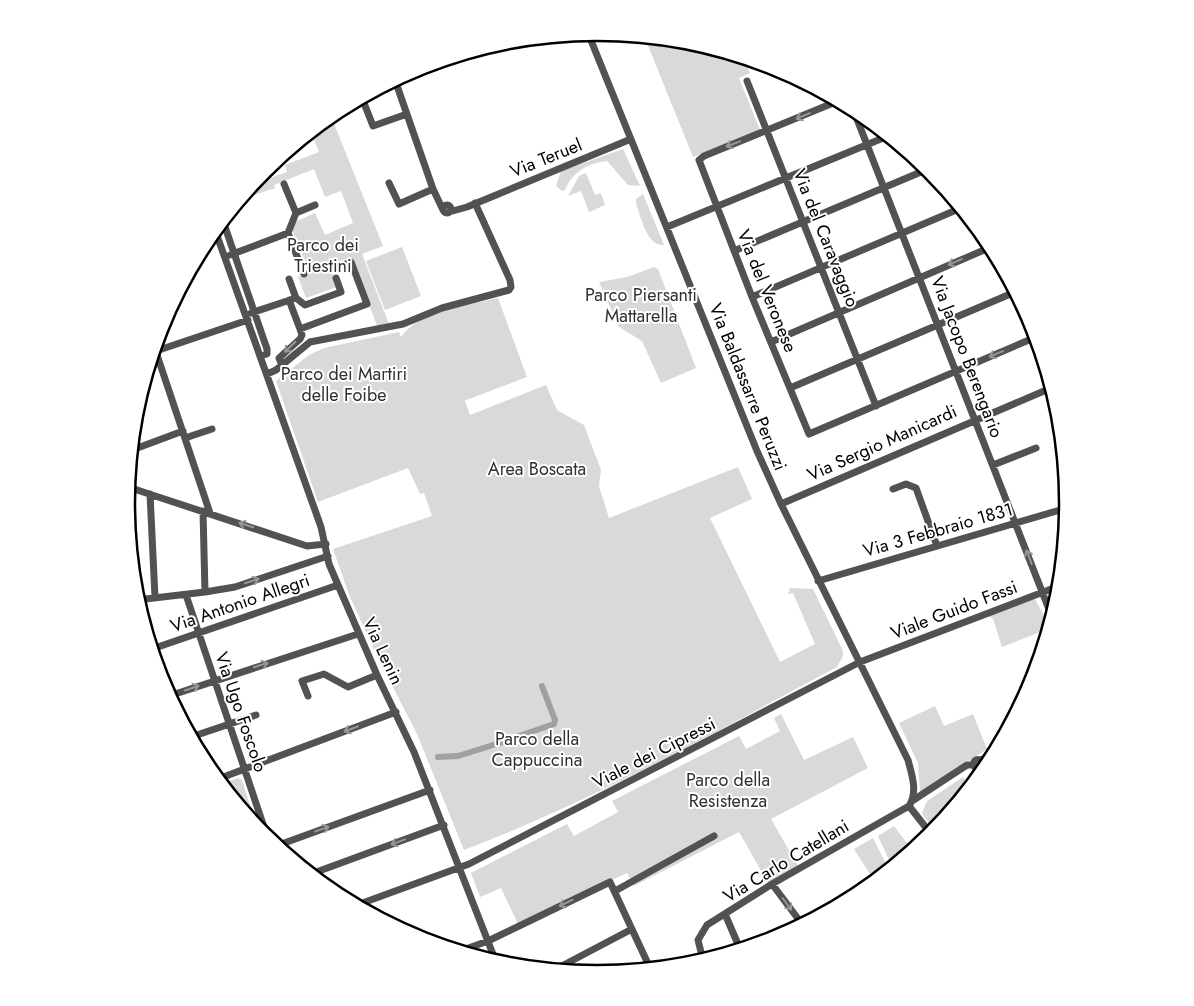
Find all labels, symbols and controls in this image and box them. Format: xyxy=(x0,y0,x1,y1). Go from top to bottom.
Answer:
one-way arrow xyxy=(796,112,811,122)
street label: Via Teruel xyxy=(506,132,586,184)
one-way arrow xyxy=(726,140,742,149)
street label: Via del Caravaggio xyxy=(786,165,866,311)
street label: Via del Veronese xyxy=(731,226,803,356)
park label: Parco dei Triestini xyxy=(287,232,359,279)
one-way arrow xyxy=(948,258,963,268)
street label: Via Jacopo Berengario xyxy=(924,272,1010,442)
park label: Parco Piersanti Mattarella xyxy=(585,282,697,329)
street label: Via Baldassarre Peruzzi xyxy=(703,299,793,475)
one-way arrow xyxy=(284,341,296,353)
one-way arrow xyxy=(989,349,1004,359)
park label: Parco dei Martiri delle Foibe xyxy=(281,361,407,408)
street label: Via Sergio Manicardi xyxy=(803,398,961,488)
park label: Area Boscata xyxy=(488,456,586,482)
street label: Via 3 Febbraio 1831 xyxy=(860,496,1016,564)
one-way arrow xyxy=(238,519,254,529)
one-way arrow xyxy=(1024,550,1033,565)
street label: Via Antonio Allegri xyxy=(167,567,313,639)
street label: Viale Guido Fassi xyxy=(887,574,1021,646)
one-way arrow xyxy=(244,576,260,585)
street label: Via Lenin xyxy=(356,613,410,689)
street label: Via Ugo Foscolo xyxy=(208,649,274,776)
one-way arrow xyxy=(252,660,268,669)
one-way arrow xyxy=(183,683,199,692)
street label: Viale dei Cipressi xyxy=(588,711,720,795)
one-way arrow xyxy=(343,726,358,735)
park label: Parco della Cappuccina xyxy=(492,726,582,773)
park label: Parco della Resistenza xyxy=(686,767,770,814)
street label: Via Carlo Catellani xyxy=(718,813,854,909)
one-way arrow xyxy=(314,824,329,833)
one-way arrow xyxy=(391,838,407,847)
one-way arrow xyxy=(782,897,792,911)
one-way arrow xyxy=(559,899,574,909)

